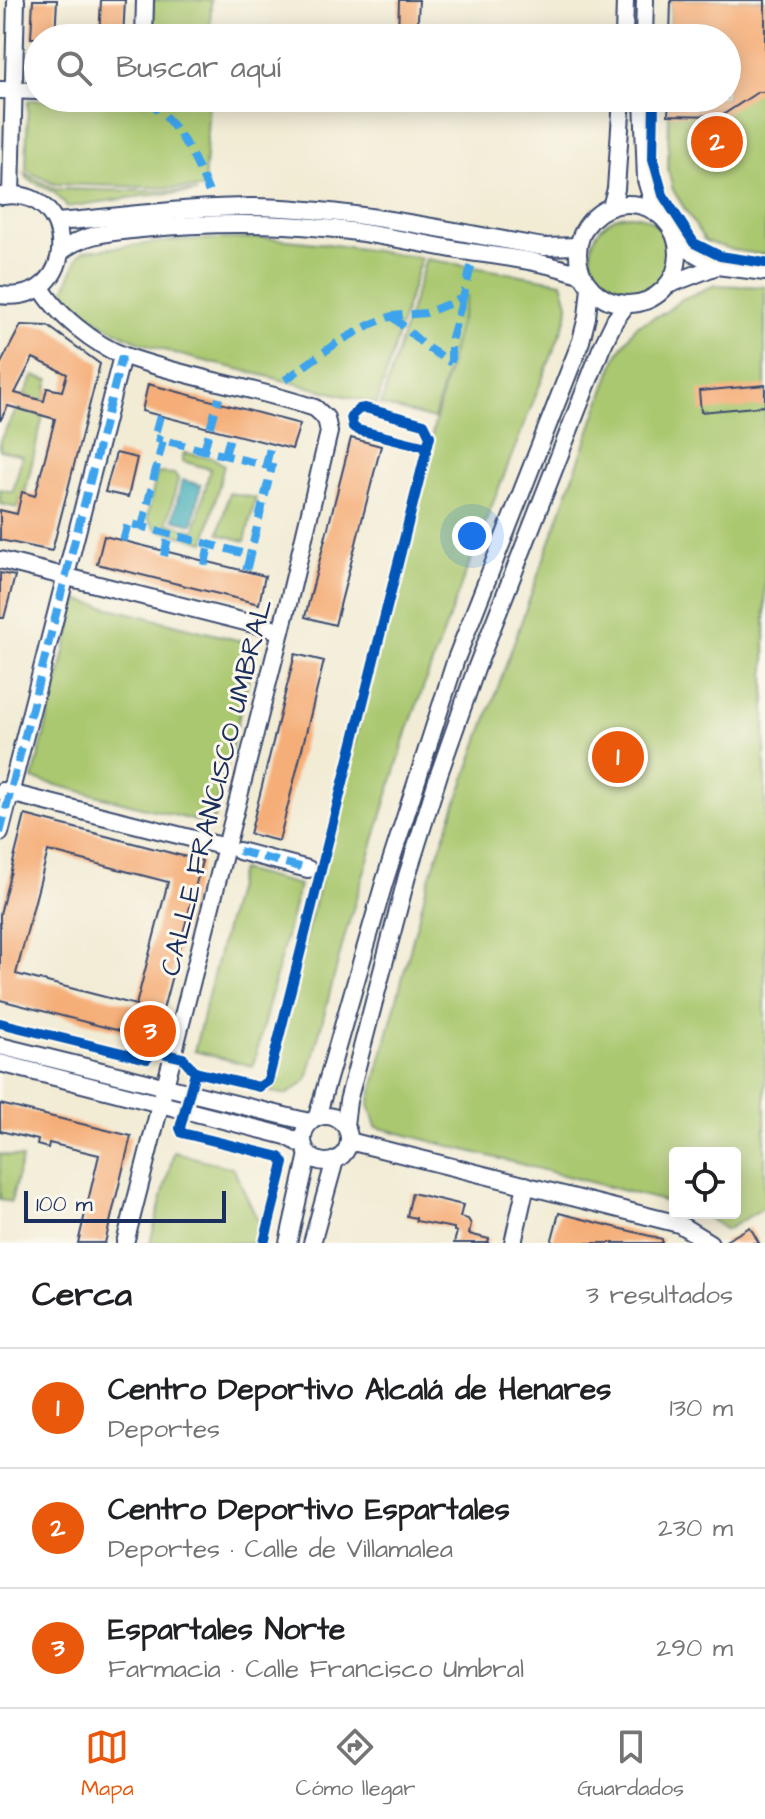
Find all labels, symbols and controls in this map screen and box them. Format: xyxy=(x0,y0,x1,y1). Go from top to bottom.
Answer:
search box xyxy=(24,24,741,112)
icon: search xyxy=(52,46,96,90)
text: Buscar aquí xyxy=(116,47,281,89)
pin: 2 xyxy=(691,112,743,172)
your location xyxy=(452,516,492,556)
street label: CALLE FRANCISCO UMBRAL xyxy=(151,595,282,980)
pin: 1 xyxy=(592,727,644,787)
pin: 3 xyxy=(124,1001,176,1061)
map controls xyxy=(669,1147,741,1219)
button: locate xyxy=(669,1147,741,1219)
scale bar xyxy=(24,1187,226,1223)
text: 100 m xyxy=(36,1189,93,1220)
text: Cerca xyxy=(32,1271,132,1319)
text: 3 resultados xyxy=(586,1277,733,1313)
text: Centro Deportivo Alcalá de Henares xyxy=(108,1369,611,1411)
text: 1 xyxy=(56,1390,60,1426)
text: 130 m xyxy=(669,1390,733,1426)
text: Deportes xyxy=(108,1411,220,1447)
text: Centro Deportivo Espartales xyxy=(108,1489,510,1531)
text: 2 xyxy=(51,1510,65,1546)
text: 230 m xyxy=(658,1510,733,1546)
text: Deportes · Calle de Villamalea xyxy=(108,1531,453,1567)
text: Espartales Norte xyxy=(108,1609,345,1651)
text: 3 xyxy=(51,1630,65,1666)
text: 290 m xyxy=(656,1630,733,1666)
text: Farmacia · Calle Francisco Umbral xyxy=(108,1651,524,1687)
tab: Mapa xyxy=(81,1725,134,1804)
tab: Cómo llegar xyxy=(296,1725,415,1804)
tab: Guardados xyxy=(577,1725,684,1804)

